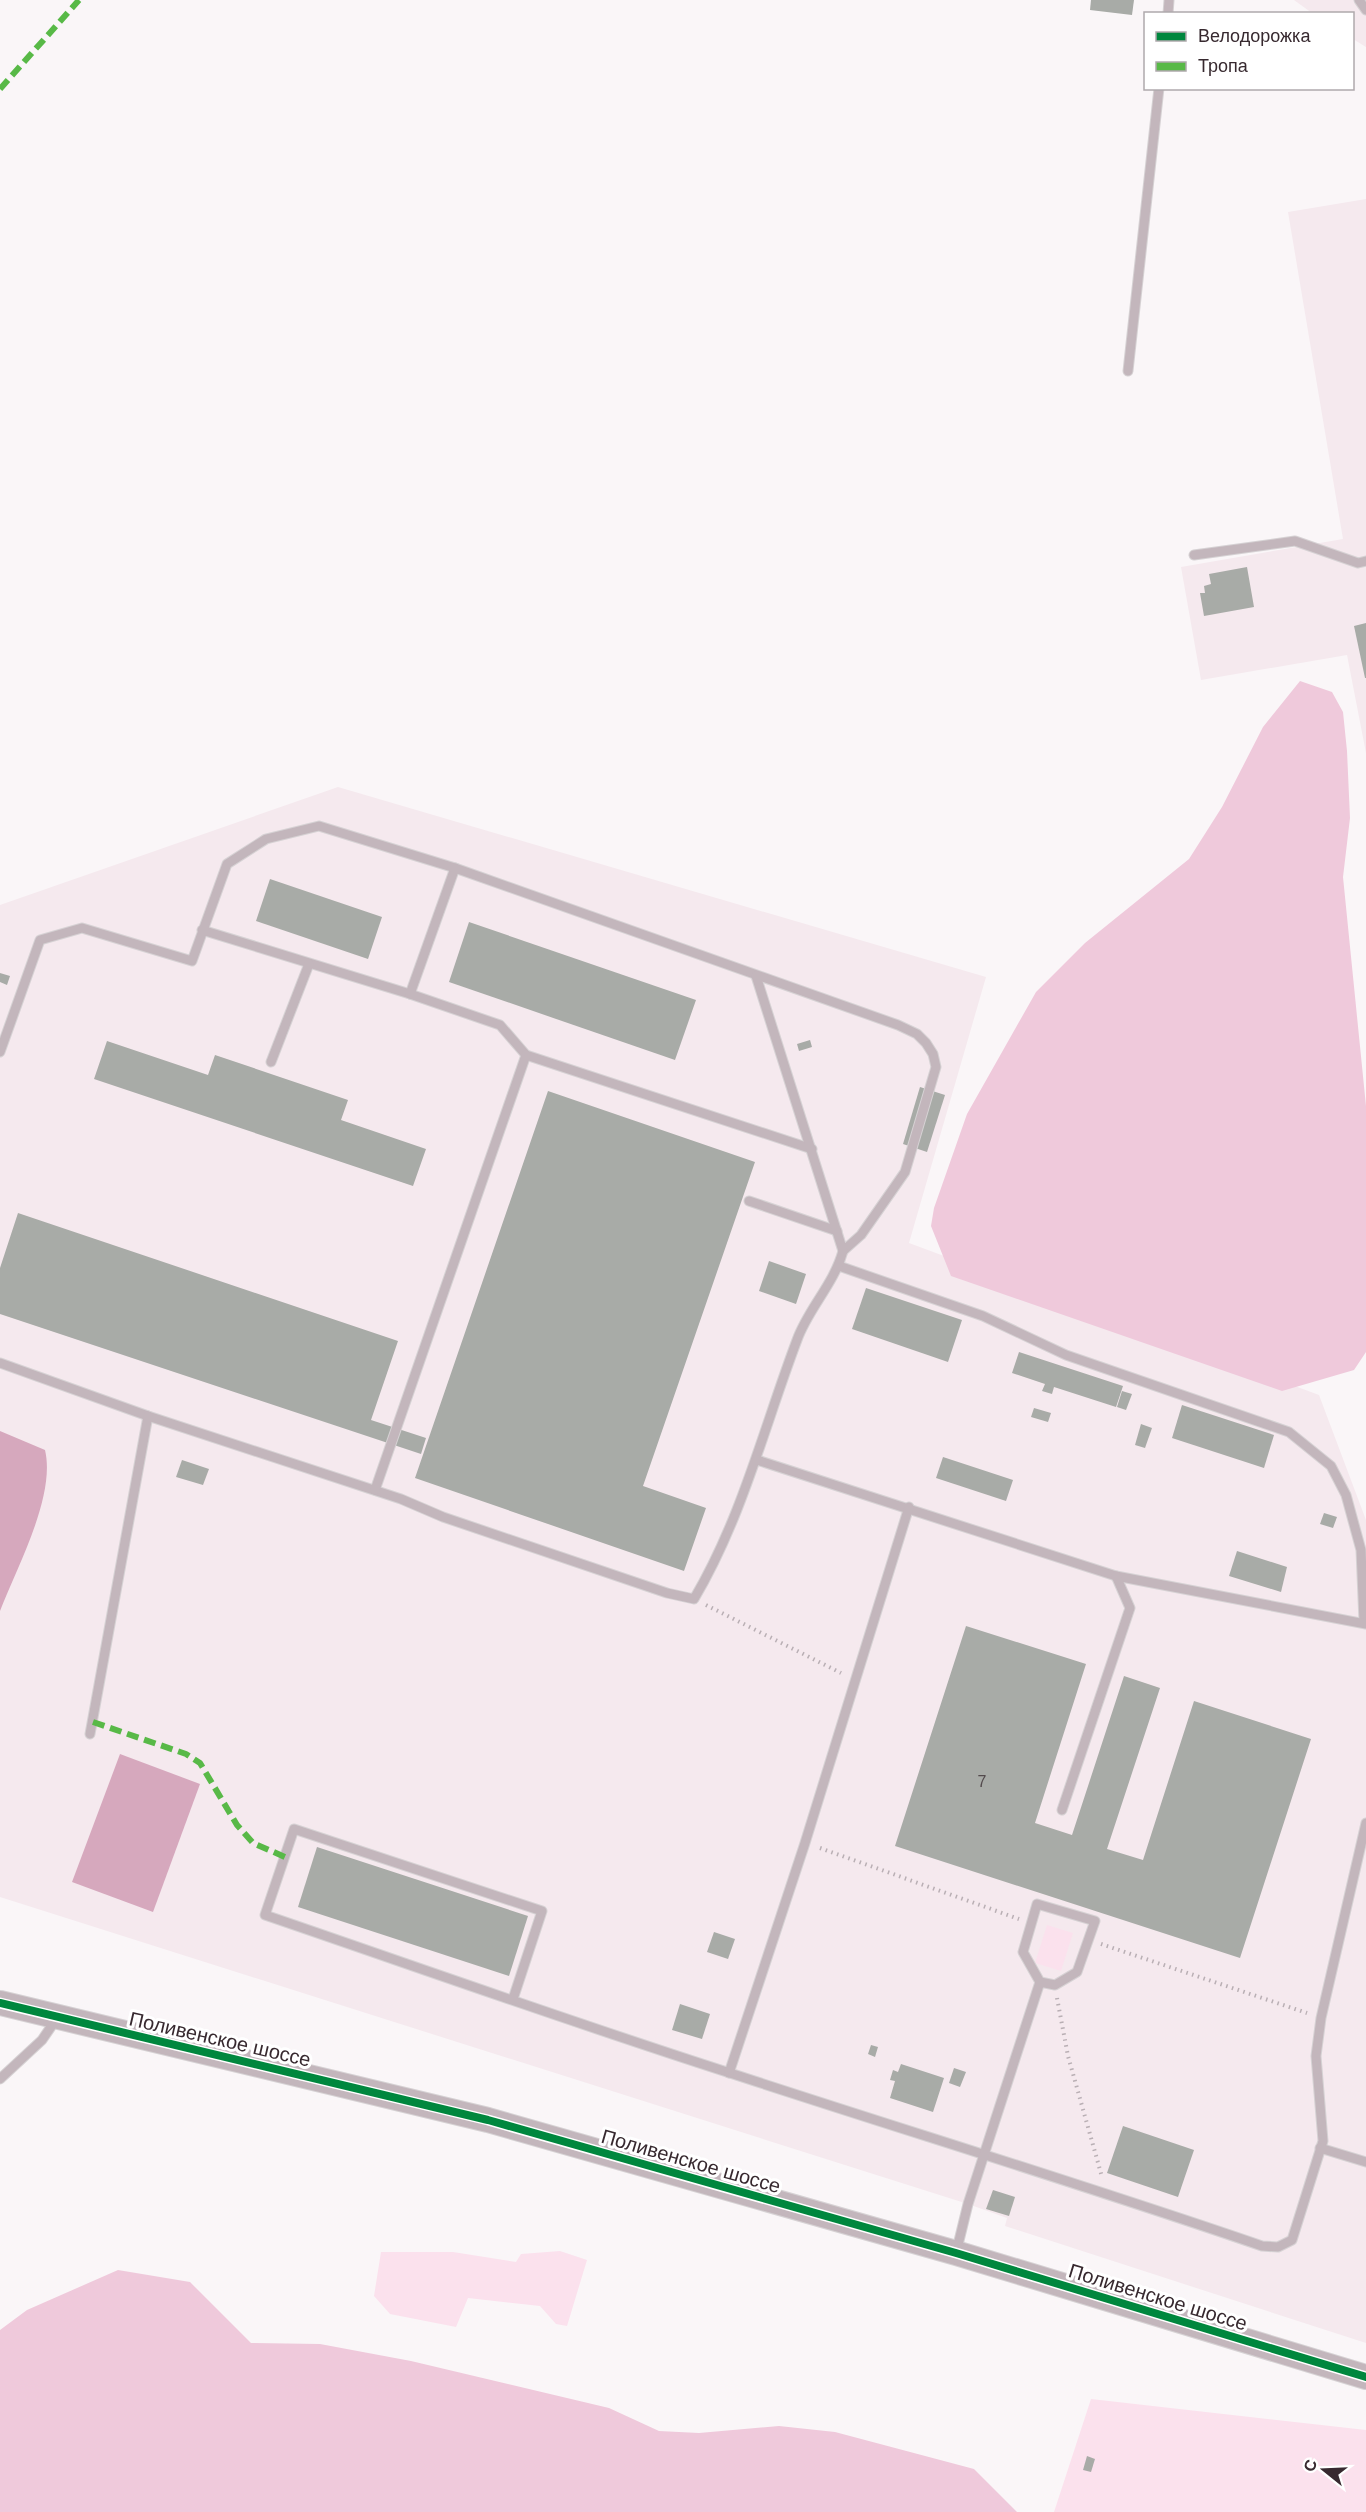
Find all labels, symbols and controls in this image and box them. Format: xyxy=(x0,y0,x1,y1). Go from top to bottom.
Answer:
legend xyxy=(1144,12,1354,90)
text: Велодорожка xyxy=(1198,26,1311,46)
text: Тропа xyxy=(1198,56,1249,76)
house number: 7 xyxy=(978,1773,987,1790)
street label: Поливенское шоссе xyxy=(127,2007,313,2071)
street label: Поливенское шоссе xyxy=(599,2125,783,2197)
street label: Поливенское шоссе xyxy=(1066,2259,1250,2335)
north arrow xyxy=(1294,2440,1354,2500)
text: С xyxy=(1300,2457,1320,2474)

